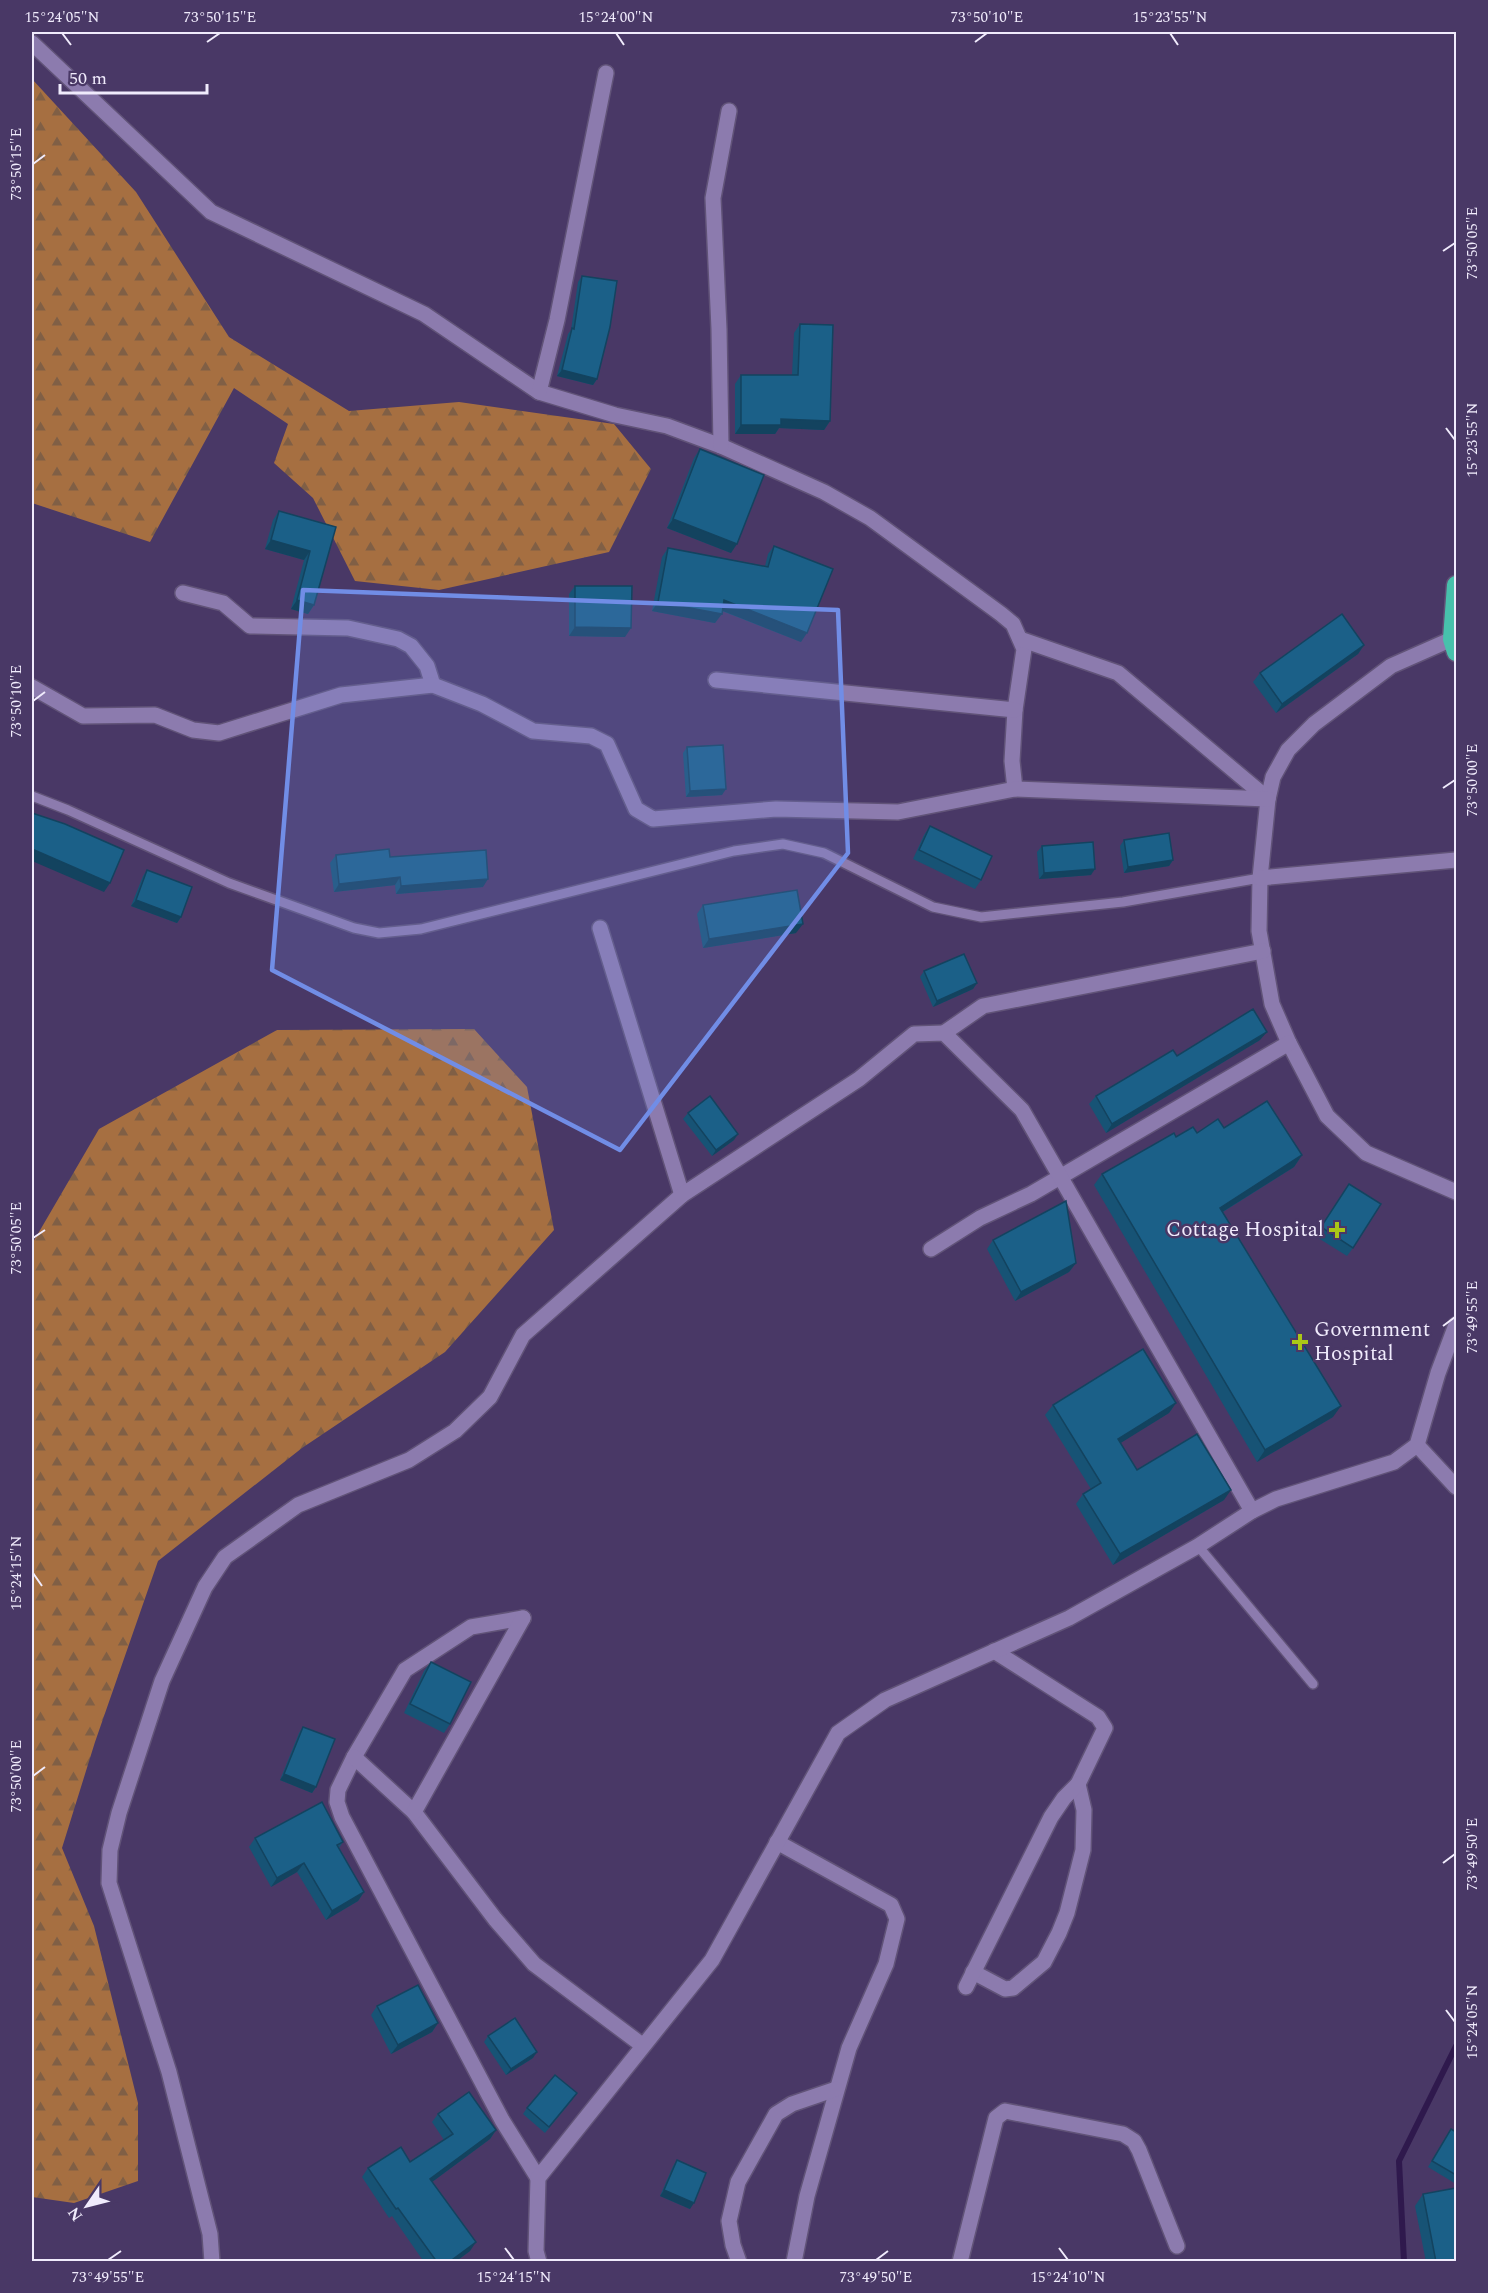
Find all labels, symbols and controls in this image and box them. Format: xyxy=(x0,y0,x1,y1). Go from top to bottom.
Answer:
text: 15°24'05"N xyxy=(25,6,100,29)
text: 73°50'15"E xyxy=(184,6,256,29)
text: 15°24'00"N xyxy=(579,6,654,29)
text: 73°50'10"E xyxy=(951,6,1023,29)
text: 15°23'55"N xyxy=(1133,6,1208,29)
scale bar xyxy=(60,57,207,95)
text: 50 m xyxy=(69,65,107,92)
text: 73°50'15"E xyxy=(5,128,28,200)
text: 73°50'05"E xyxy=(1461,207,1484,279)
text: 15°23'55"N xyxy=(1461,402,1484,478)
text: 73°50'10"E xyxy=(5,665,28,737)
text: 73°50'00"E xyxy=(1461,744,1484,816)
text: 73°50'05"E xyxy=(5,1202,28,1274)
place label: Cottage Hospital xyxy=(1166,1214,1324,1246)
marker: Cottage Hospital xyxy=(1328,1221,1346,1239)
text: 73°49'55"E xyxy=(1461,1281,1484,1353)
place label: Government Hospital xyxy=(1314,1314,1430,1370)
marker: Government Hospital xyxy=(1291,1333,1309,1351)
text: 15°24'15"N xyxy=(5,1535,28,1611)
text: 73°50'00"E xyxy=(5,1740,28,1812)
text: 73°49'50"E xyxy=(1461,1818,1484,1890)
text: 15°24'05"N xyxy=(1461,1984,1484,2060)
north arrow xyxy=(57,2176,117,2236)
text: N xyxy=(62,2202,89,2226)
text: 73°49'55"E xyxy=(72,2266,144,2289)
text: 15°24'15"N xyxy=(477,2266,552,2289)
text: 73°49'50"E xyxy=(840,2266,912,2289)
text: 15°24'10"N xyxy=(1031,2266,1106,2289)

